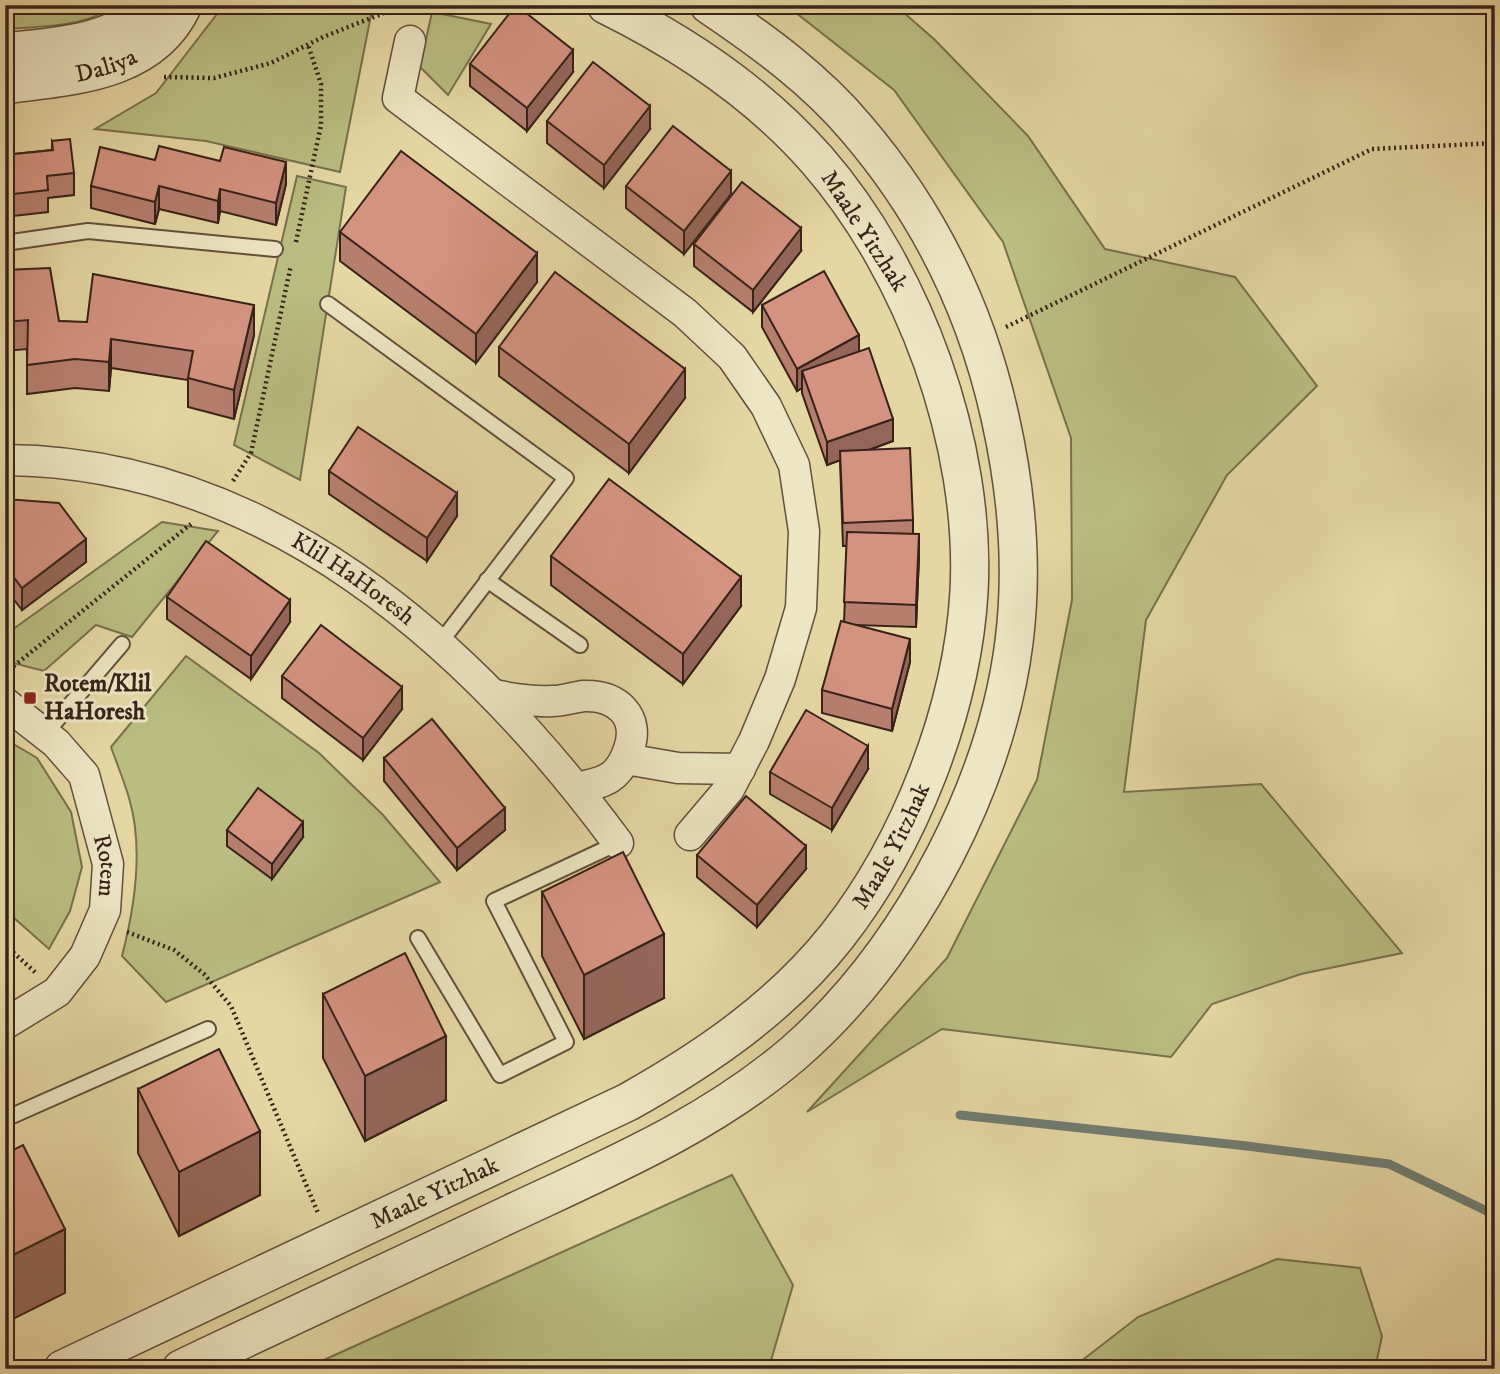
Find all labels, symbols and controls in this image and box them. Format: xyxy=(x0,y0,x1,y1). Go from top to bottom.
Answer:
street label: Daliya xyxy=(73,42,143,90)
street label: Maale Yitzhak xyxy=(814,165,914,297)
street label: Klil HaHoresh xyxy=(286,526,421,632)
place label: Rotem/Klil HaHoresh xyxy=(44,669,152,727)
marker: Rotem/Klil HaHoresh xyxy=(22,690,38,706)
street label: Maale Yitzhak xyxy=(846,779,937,915)
street label: Rotem xyxy=(86,831,123,898)
street label: Maale Yitzhak xyxy=(366,1150,504,1237)

